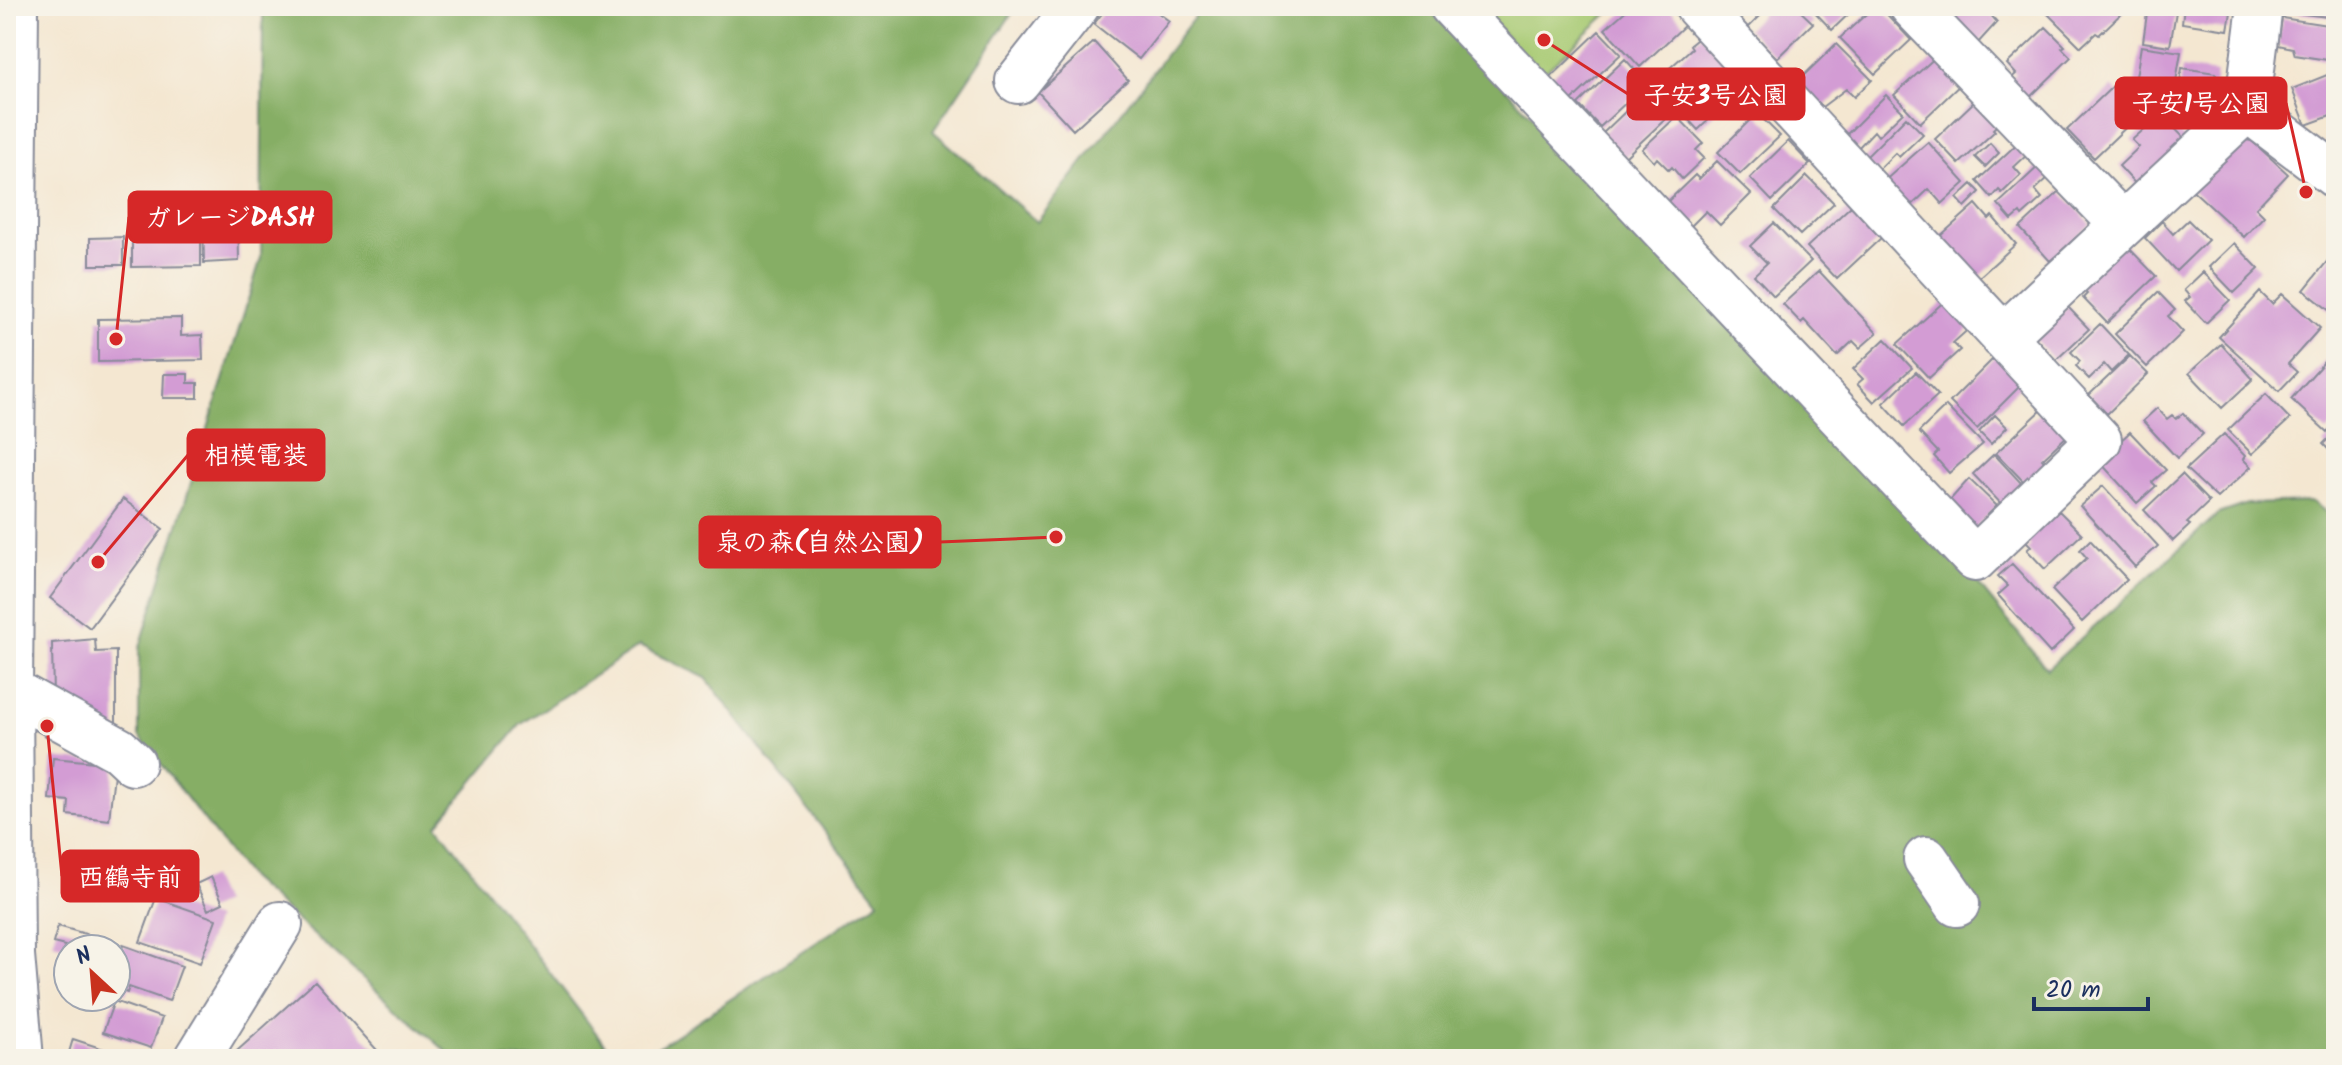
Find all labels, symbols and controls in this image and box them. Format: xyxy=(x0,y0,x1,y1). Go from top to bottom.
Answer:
callout: 子安3号公園 xyxy=(1628,69,1804,119)
text: 子安3号公園 xyxy=(1644,76,1788,118)
callout: 子安1号公園 xyxy=(2116,78,2286,128)
text: 子安1号公園 xyxy=(2132,84,2270,126)
callout: ガレージDASH xyxy=(129,192,331,242)
text: ガレージDASH xyxy=(145,198,315,240)
callout: 相模電装 xyxy=(188,430,324,480)
text: 相模電装 xyxy=(204,436,308,478)
callout: 泉の森(自然公園) xyxy=(700,517,940,567)
text: 泉の森(自然公園) xyxy=(716,523,924,565)
callout: 西鶴寺前 xyxy=(62,851,198,901)
text: 西鶴寺前 xyxy=(78,858,182,900)
north arrow xyxy=(52,933,132,1013)
text: N xyxy=(70,938,98,976)
scale bar xyxy=(2034,961,2148,1011)
text: 20 m xyxy=(2046,971,2101,1010)

